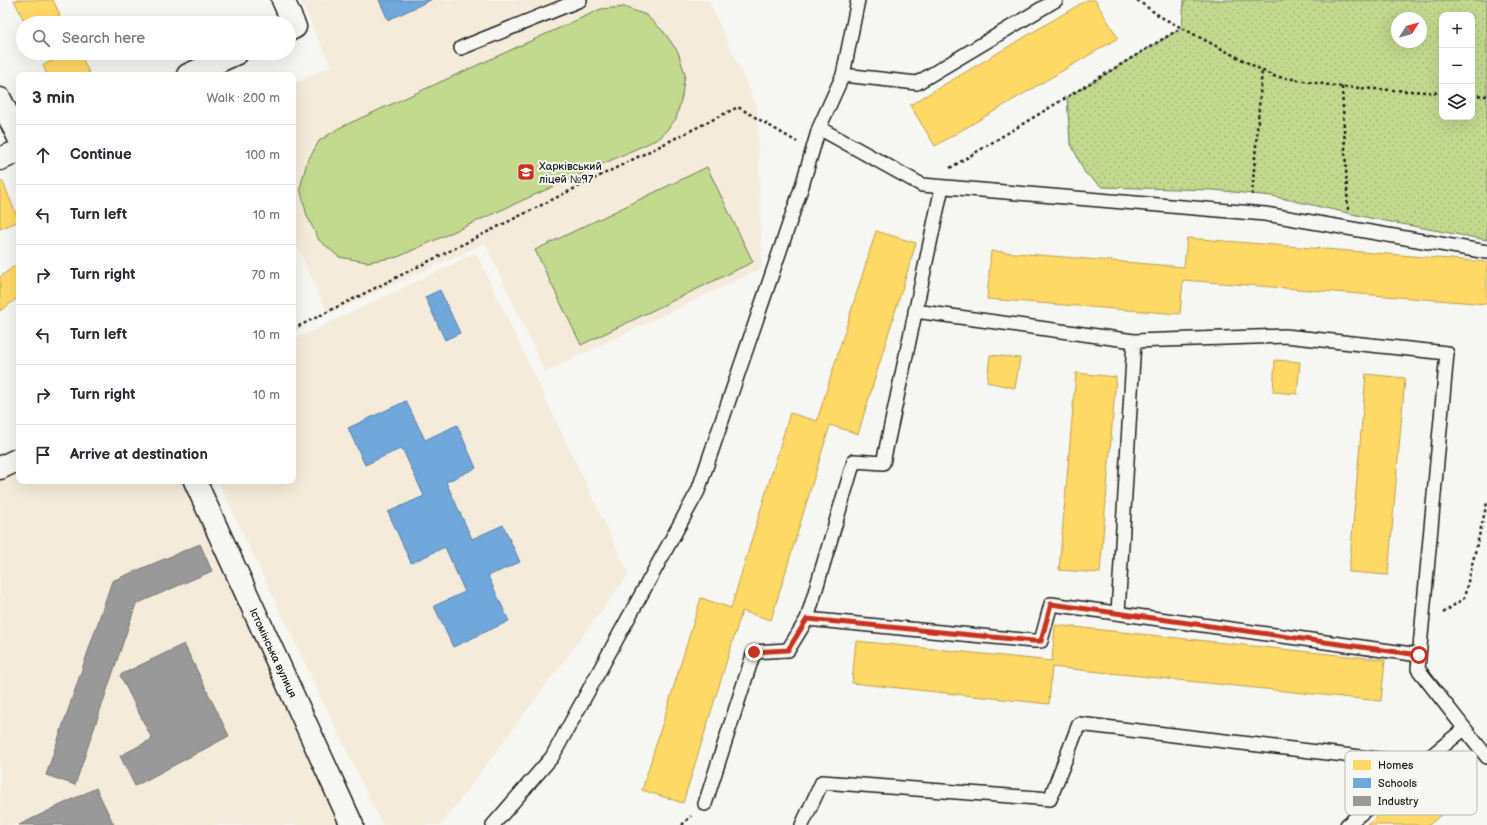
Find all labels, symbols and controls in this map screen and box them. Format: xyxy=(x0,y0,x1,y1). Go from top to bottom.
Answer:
north arrow xyxy=(1391,12,1427,48)
map controls xyxy=(1439,12,1475,120)
button: + xyxy=(1439,12,1475,48)
search box xyxy=(16,16,296,60)
icon: search xyxy=(30,27,52,49)
text: Search here xyxy=(62,29,145,48)
button: − xyxy=(1439,48,1475,84)
button: layers xyxy=(1439,84,1475,120)
text: 3 min xyxy=(32,88,75,108)
text: Walk · 200 m xyxy=(207,90,280,106)
icon: ahead xyxy=(32,144,54,166)
text: Continue xyxy=(70,145,132,164)
text: 100 m xyxy=(245,147,280,163)
place label: Харківський ліцей №97 xyxy=(539,160,602,186)
school or university icon: Харківський ліцей №97 xyxy=(516,162,536,182)
icon: left xyxy=(32,204,54,226)
text: Turn left xyxy=(70,205,127,224)
text: 10 m xyxy=(253,207,280,223)
icon: right xyxy=(32,264,54,286)
text: Turn right xyxy=(70,265,135,284)
text: 70 m xyxy=(252,267,280,283)
icon: left xyxy=(32,324,54,346)
text: Turn left xyxy=(70,325,127,344)
text: 10 m xyxy=(253,327,280,343)
icon: right xyxy=(32,384,54,406)
text: Turn right xyxy=(70,385,135,404)
text: 10 m xyxy=(253,387,280,403)
icon: arrive xyxy=(32,444,54,466)
text: Arrive at destination xyxy=(70,445,208,464)
street label: Істомінська вулиця xyxy=(247,606,299,700)
route end xyxy=(745,643,763,661)
route start xyxy=(1410,646,1428,664)
legend xyxy=(1345,751,1477,815)
text: Homes xyxy=(1378,759,1414,772)
text: Schools xyxy=(1378,777,1418,790)
text: Industry xyxy=(1378,795,1418,808)

